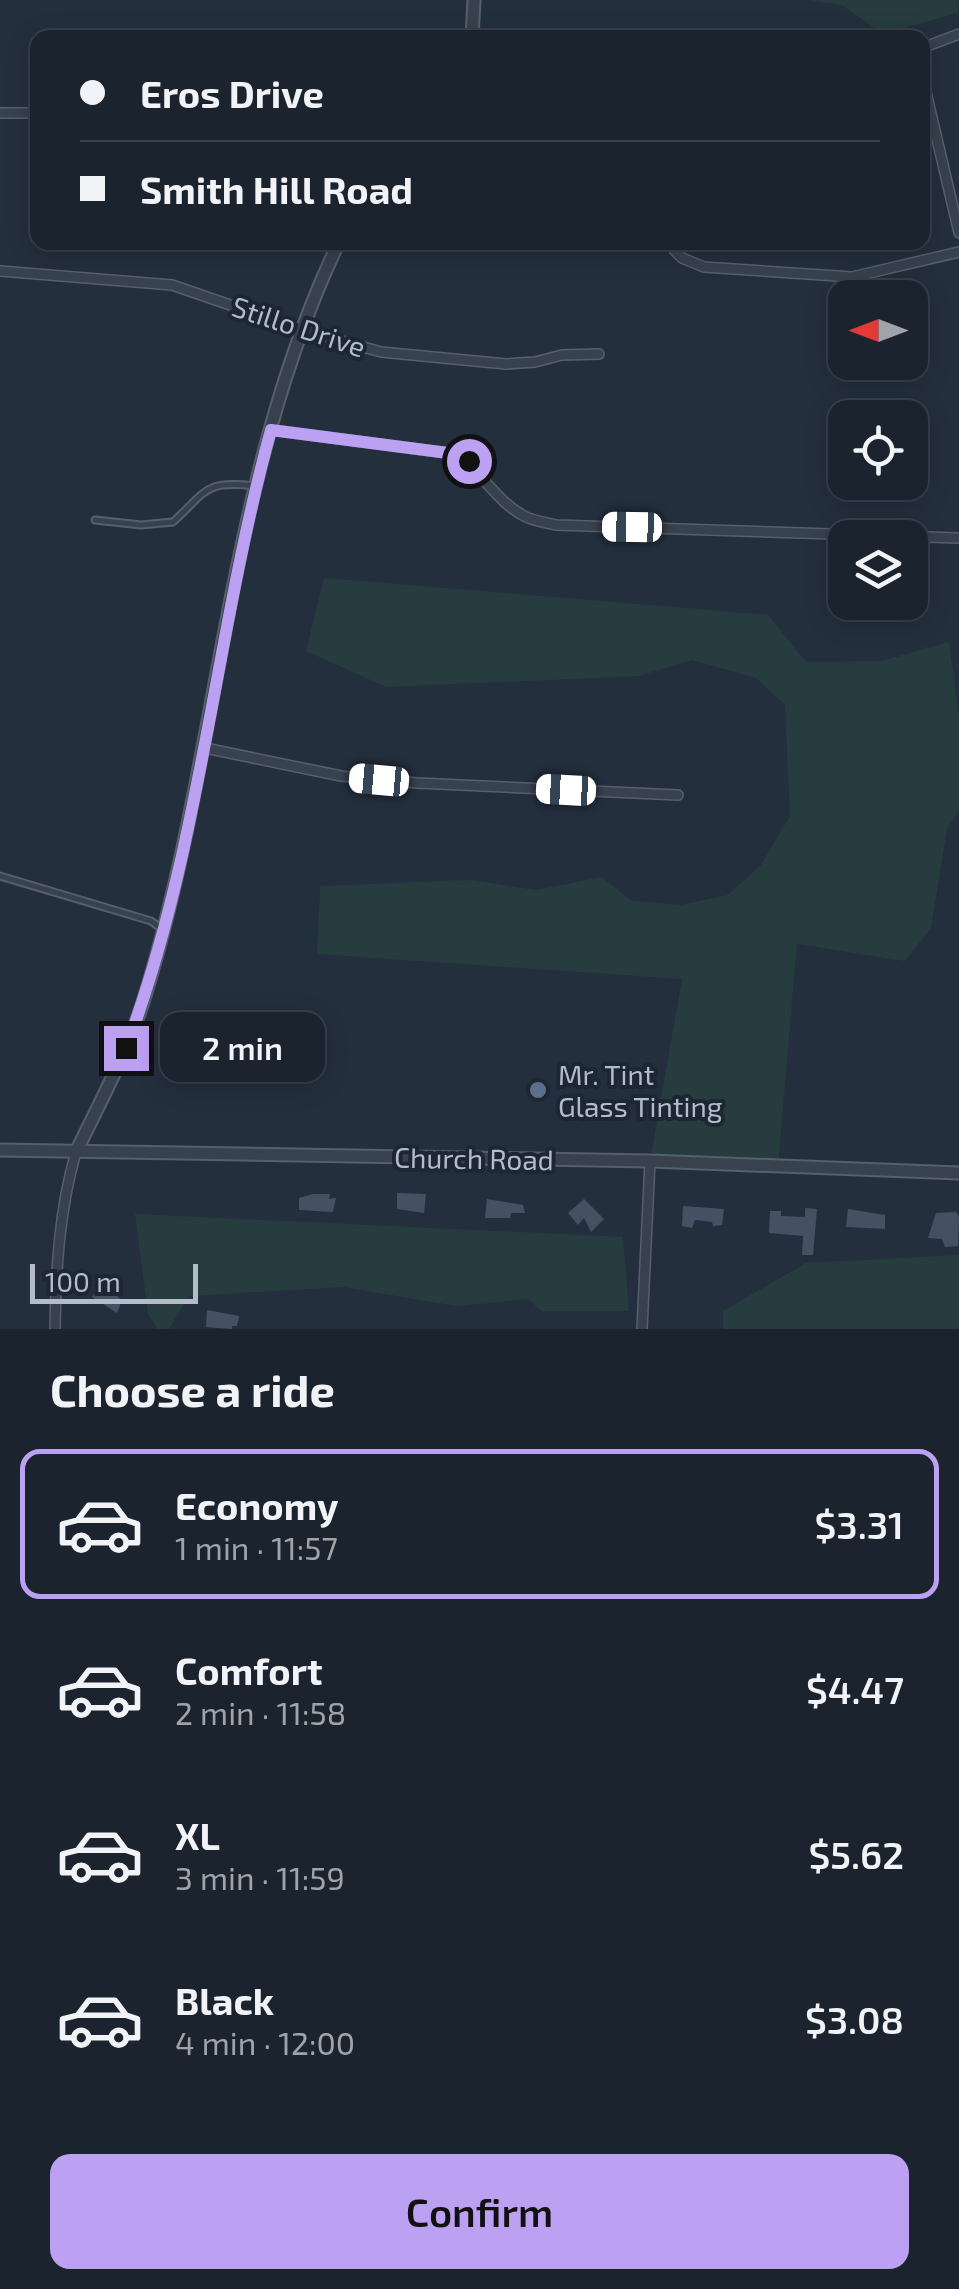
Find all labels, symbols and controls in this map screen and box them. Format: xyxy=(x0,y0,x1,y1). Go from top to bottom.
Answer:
text: Eros Drive xyxy=(140,70,324,116)
text: Smith Hill Road xyxy=(140,166,413,212)
north arrow xyxy=(828,280,928,380)
map controls xyxy=(828,280,928,620)
street label: Stillo Drive xyxy=(228,288,370,364)
button: locate xyxy=(828,400,928,500)
route start xyxy=(447,439,492,484)
car xyxy=(602,511,662,543)
button: layers xyxy=(828,520,928,620)
car xyxy=(348,762,410,798)
car xyxy=(535,773,597,807)
callout: 2 min xyxy=(161,1013,326,1083)
route end xyxy=(104,1026,149,1071)
text: 2 min xyxy=(202,1028,283,1066)
place label: Mr. Tint Glass Tinting xyxy=(558,1057,723,1123)
marker: Mr. Tint Glass Tinting xyxy=(527,1079,549,1101)
street label: Church Road xyxy=(394,1140,554,1176)
scale bar xyxy=(30,1259,198,1304)
text: 100 m xyxy=(45,1264,121,1298)
text: Choose a ride xyxy=(50,1362,335,1416)
icon: car xyxy=(55,1479,145,1569)
text: Economy xyxy=(175,1482,339,1528)
text: $3.31 xyxy=(815,1501,904,1547)
text: 1 min · 11:57 xyxy=(175,1528,338,1566)
icon: car xyxy=(55,1644,145,1734)
text: Comfort xyxy=(175,1647,323,1693)
text: $4.47 xyxy=(806,1666,904,1712)
text: 2 min · 11:58 xyxy=(175,1693,346,1731)
icon: car xyxy=(55,1809,145,1899)
text: XL xyxy=(175,1812,220,1858)
text: $5.62 xyxy=(809,1831,904,1877)
text: 3 min · 11:59 xyxy=(175,1858,345,1896)
icon: car xyxy=(55,1974,145,2064)
text: Black xyxy=(175,1977,274,2023)
text: $3.08 xyxy=(805,1996,904,2042)
text: 4 min · 12:00 xyxy=(175,2023,355,2061)
button: Confirm xyxy=(50,2154,909,2269)

